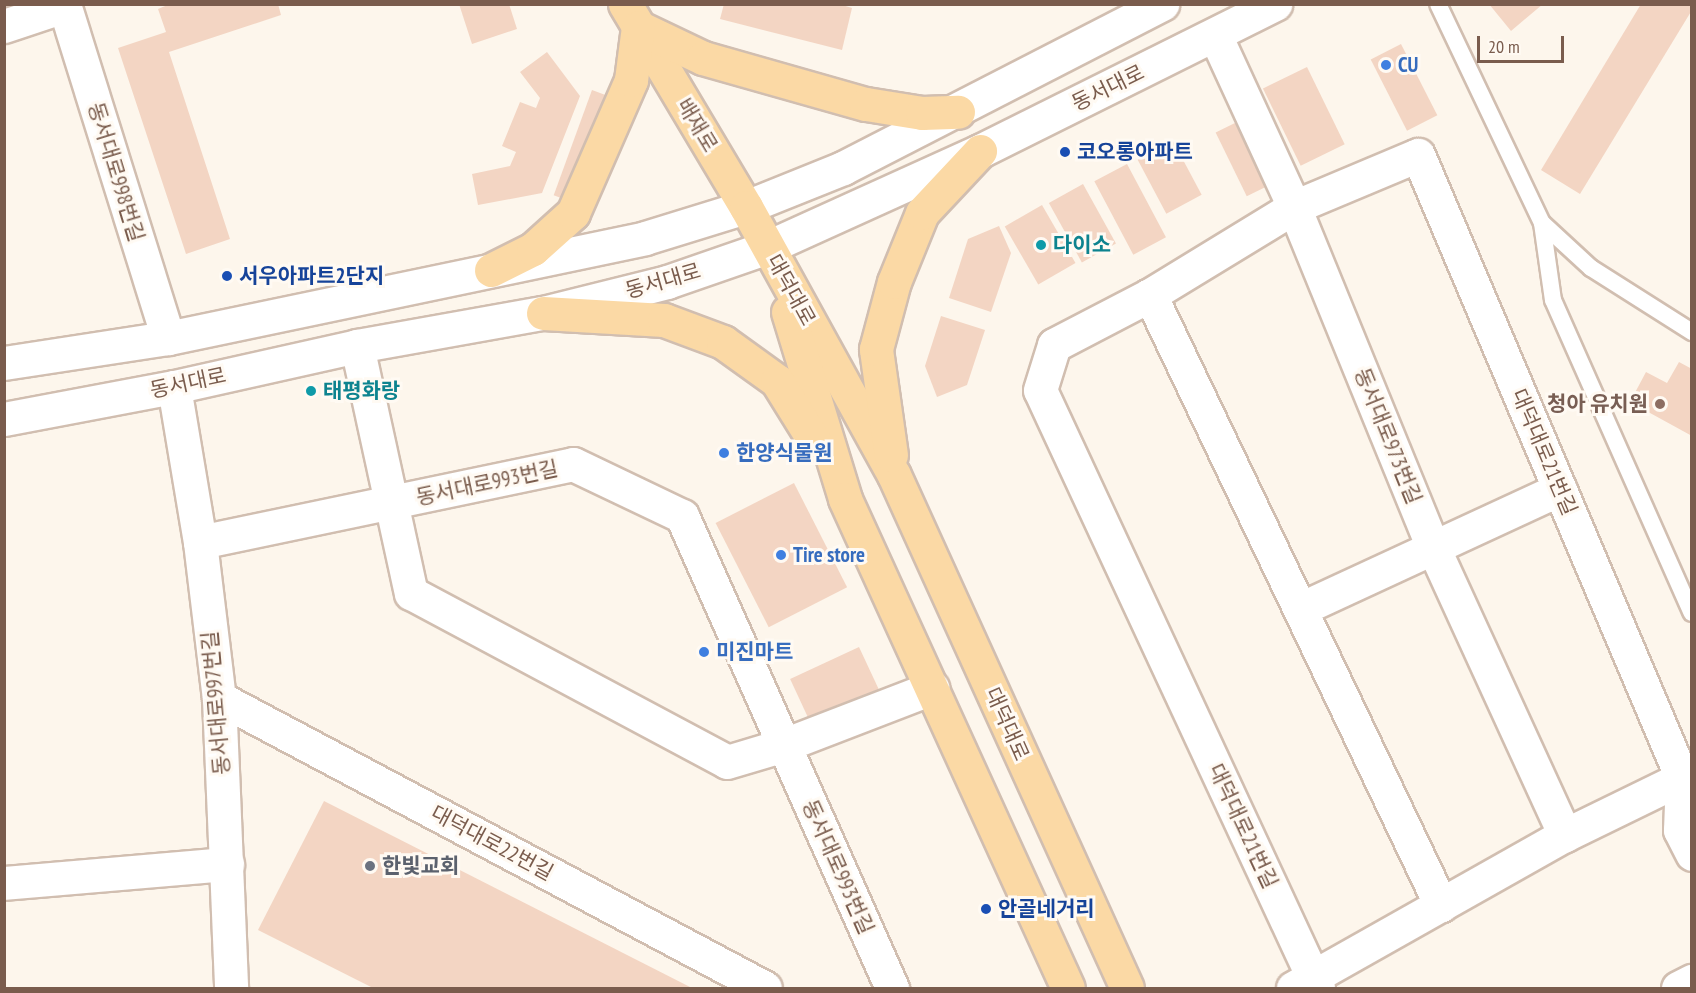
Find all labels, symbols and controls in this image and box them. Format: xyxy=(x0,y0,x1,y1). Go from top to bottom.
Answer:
scale bar xyxy=(1480,24,1567,62)
text: 20 m xyxy=(1488,35,1520,58)
place label: CU xyxy=(1398,52,1418,78)
marker: CU xyxy=(1379,58,1393,72)
street label: 동서대로 xyxy=(1068,60,1148,116)
street label: 배재로 xyxy=(671,94,723,156)
street label: 동서대로998번길 xyxy=(83,99,149,245)
place label: 코오롱아파트 xyxy=(1077,139,1193,165)
marker: 코오롱아파트 xyxy=(1058,145,1072,159)
place label: 다이소 xyxy=(1053,232,1111,258)
marker: 다이소 xyxy=(1034,238,1048,252)
street label: 대덕대로 xyxy=(761,250,821,330)
street label: 동서대로 xyxy=(622,258,704,304)
place label: 서우아파트2단지 xyxy=(239,263,384,289)
marker: 서우아파트2단지 xyxy=(220,269,234,283)
street label: 동서대로 xyxy=(148,363,228,403)
street label: 동서대로973번길 xyxy=(1349,364,1427,508)
place label: 태평화랑 xyxy=(323,378,400,404)
marker: 태평화랑 xyxy=(304,384,318,398)
street label: 대덕대로21번길 xyxy=(1506,385,1582,519)
place label: 청아 유치원 xyxy=(1547,391,1648,417)
marker: 청아 유치원 xyxy=(1653,397,1667,411)
place label: 한양식물원 xyxy=(736,440,833,466)
marker: 한양식물원 xyxy=(717,446,731,460)
street label: 동서대로993번길 xyxy=(414,456,560,510)
place label: Tire store xyxy=(793,542,865,568)
marker: Tire store xyxy=(774,548,788,562)
street label: 동서대로997번길 xyxy=(197,630,235,776)
place label: 미진마트 xyxy=(716,639,793,665)
marker: 미진마트 xyxy=(697,645,711,659)
street label: 대덕대로 xyxy=(980,684,1034,764)
street label: 대덕대로21번길 xyxy=(1203,760,1283,892)
street label: 동서대로993번길 xyxy=(797,796,879,938)
street label: 대덕대로22번길 xyxy=(427,800,557,886)
place label: 한빛교회 xyxy=(382,853,459,879)
marker: 한빛교회 xyxy=(363,859,377,873)
place label: 안골네거리 xyxy=(998,896,1095,922)
marker: 안골네거리 xyxy=(979,902,993,916)

